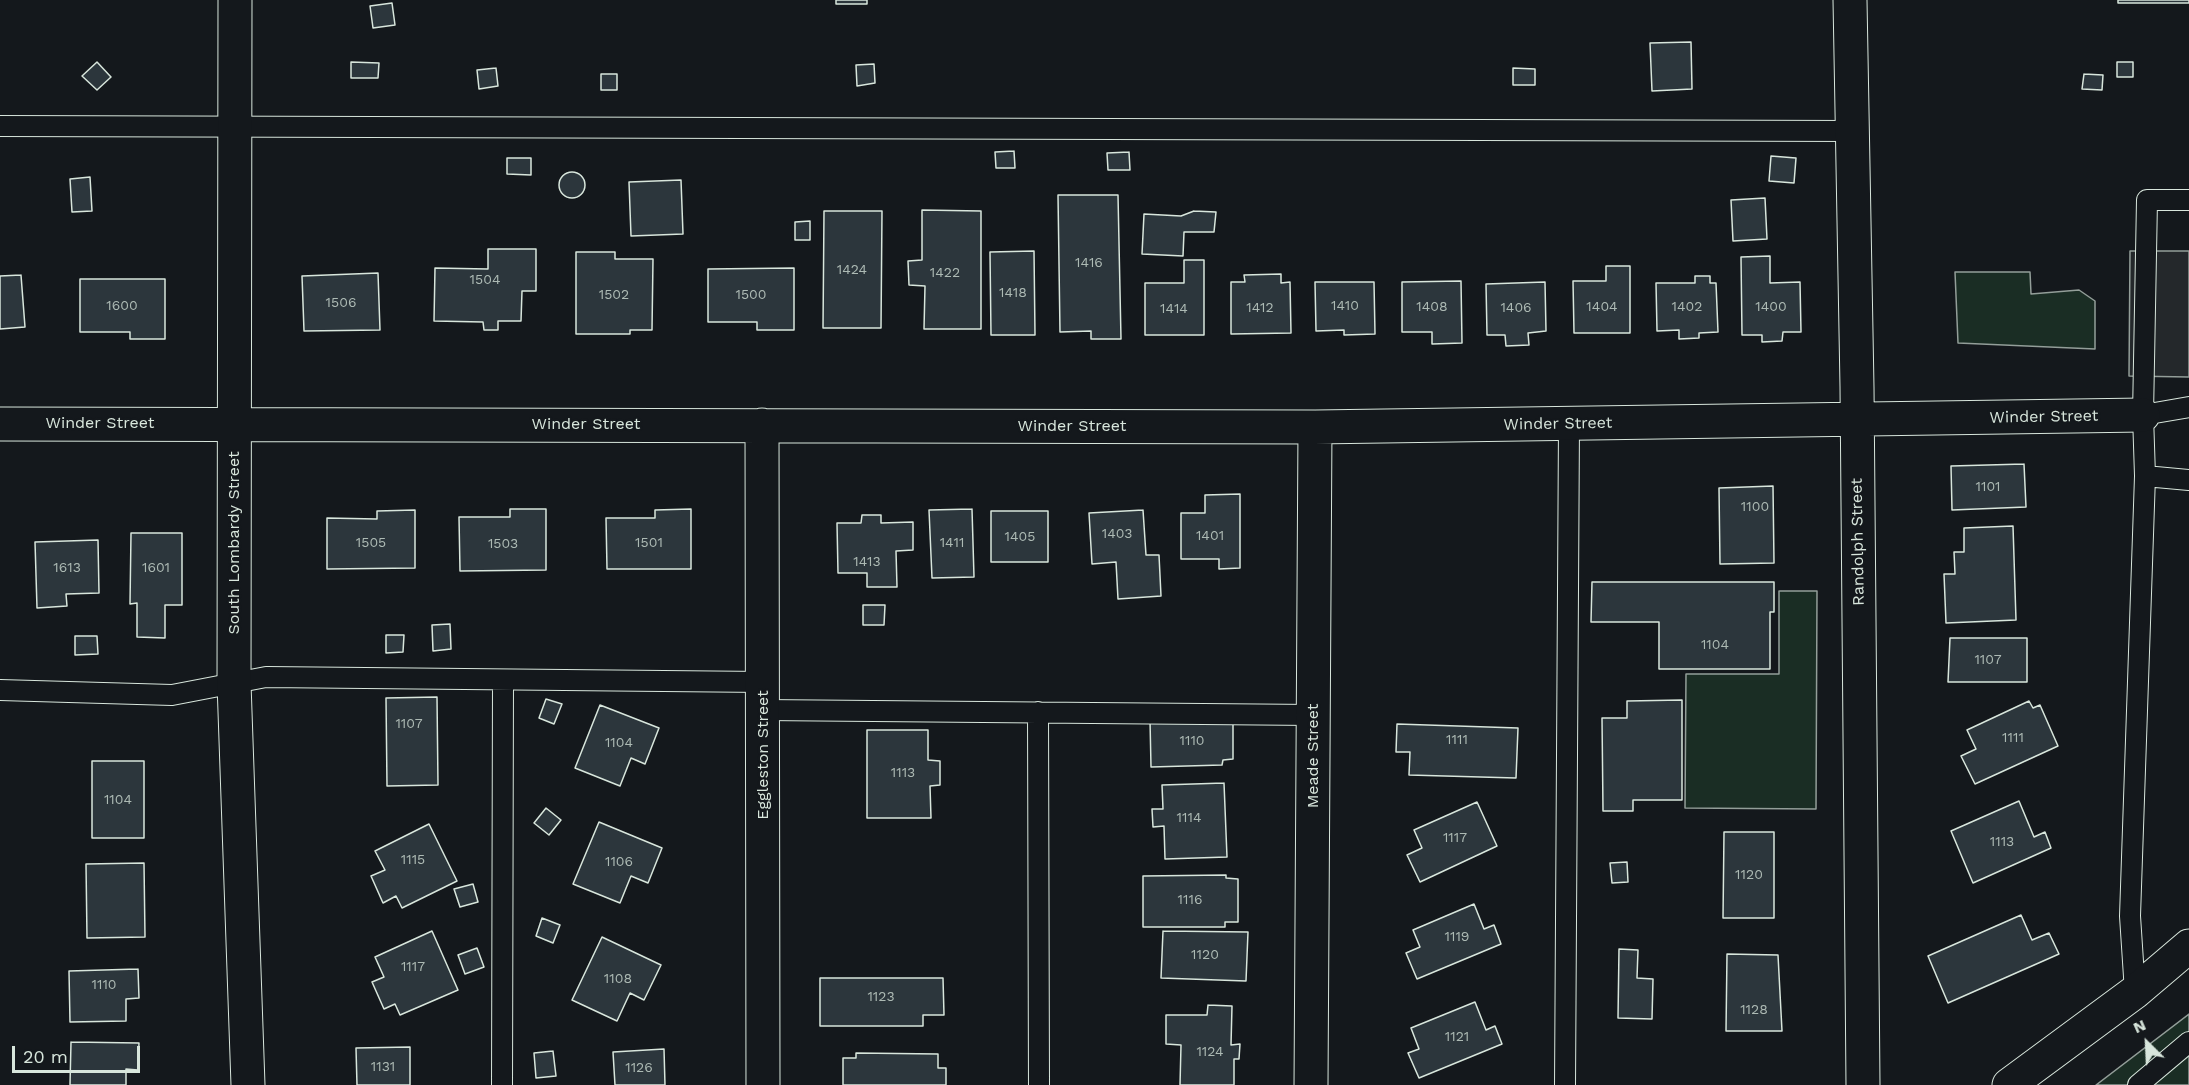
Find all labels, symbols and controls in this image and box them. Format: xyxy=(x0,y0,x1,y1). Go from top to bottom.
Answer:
house number: 1416 xyxy=(1075,255,1103,271)
house number: 1424 xyxy=(837,262,867,278)
house number: 1422 xyxy=(930,265,960,281)
house number: 1504 xyxy=(470,272,500,288)
house number: 1418 xyxy=(999,285,1027,301)
house number: 1502 xyxy=(599,287,629,303)
house number: 1500 xyxy=(735,287,767,303)
house number: 1506 xyxy=(326,295,356,311)
house number: 1600 xyxy=(106,298,138,314)
house number: 1410 xyxy=(1331,298,1359,314)
house number: 1408 xyxy=(1416,299,1448,315)
house number: 1404 xyxy=(1586,299,1618,315)
house number: 1402 xyxy=(1672,299,1702,315)
house number: 1400 xyxy=(1755,299,1787,315)
house number: 1412 xyxy=(1246,300,1274,316)
house number: 1406 xyxy=(1500,300,1532,316)
house number: 1414 xyxy=(1160,301,1188,317)
street label: Winder Street xyxy=(1989,406,2099,428)
street label: Winder Street xyxy=(46,413,154,433)
street label: Winder Street xyxy=(1503,413,1613,435)
street label: Winder Street xyxy=(532,414,640,434)
street label: Winder Street xyxy=(1018,416,1126,436)
street label: South Lombardy Street xyxy=(224,451,244,635)
street label: Randolph Street xyxy=(1847,478,1869,606)
house number: 1101 xyxy=(1975,479,2001,495)
house number: 1100 xyxy=(1741,499,1769,515)
house number: 1403 xyxy=(1102,526,1132,542)
house number: 1401 xyxy=(1196,528,1224,544)
house number: 1405 xyxy=(1005,529,1035,545)
house number: 1505 xyxy=(356,535,386,551)
house number: 1501 xyxy=(635,535,663,551)
house number: 1411 xyxy=(940,535,964,551)
house number: 1503 xyxy=(488,536,518,552)
house number: 1413 xyxy=(853,554,881,570)
house number: 1613 xyxy=(53,560,81,576)
house number: 1601 xyxy=(142,560,170,576)
house number: 1104 xyxy=(1701,637,1729,653)
house number: 1107 xyxy=(1974,652,2002,668)
street label: Eggleston Street xyxy=(753,690,773,820)
street label: Meade Street xyxy=(1303,704,1323,808)
house number: 1107 xyxy=(395,716,423,732)
house number: 1111 xyxy=(2002,730,2024,746)
house number: 1111 xyxy=(1446,732,1468,748)
house number: 1110 xyxy=(1179,733,1205,749)
house number: 1104 xyxy=(605,735,633,751)
house number: 1113 xyxy=(891,765,915,781)
house number: 1104 xyxy=(104,792,132,808)
house number: 1114 xyxy=(1177,810,1201,826)
house number: 1117 xyxy=(1443,830,1467,846)
house number: 1113 xyxy=(1990,834,2014,850)
house number: 1115 xyxy=(401,852,425,868)
house number: 1106 xyxy=(605,854,633,870)
house number: 1120 xyxy=(1735,867,1763,883)
house number: 1116 xyxy=(1178,892,1202,908)
house number: 1119 xyxy=(1444,929,1470,945)
house number: 1120 xyxy=(1191,947,1219,963)
house number: 1117 xyxy=(401,959,425,975)
house number: 1108 xyxy=(604,971,632,987)
house number: 1110 xyxy=(91,977,117,993)
house number: 1123 xyxy=(867,989,895,1005)
house number: 1128 xyxy=(1740,1002,1768,1018)
north arrow xyxy=(2117,1013,2177,1073)
text: N xyxy=(2130,1015,2149,1037)
house number: 1121 xyxy=(1445,1029,1469,1045)
scale bar xyxy=(15,1034,142,1072)
house number: 1124 xyxy=(1196,1044,1224,1060)
text: 20 m xyxy=(23,1046,68,1067)
house number: 1131 xyxy=(371,1059,395,1075)
house number: 1126 xyxy=(625,1060,653,1076)

